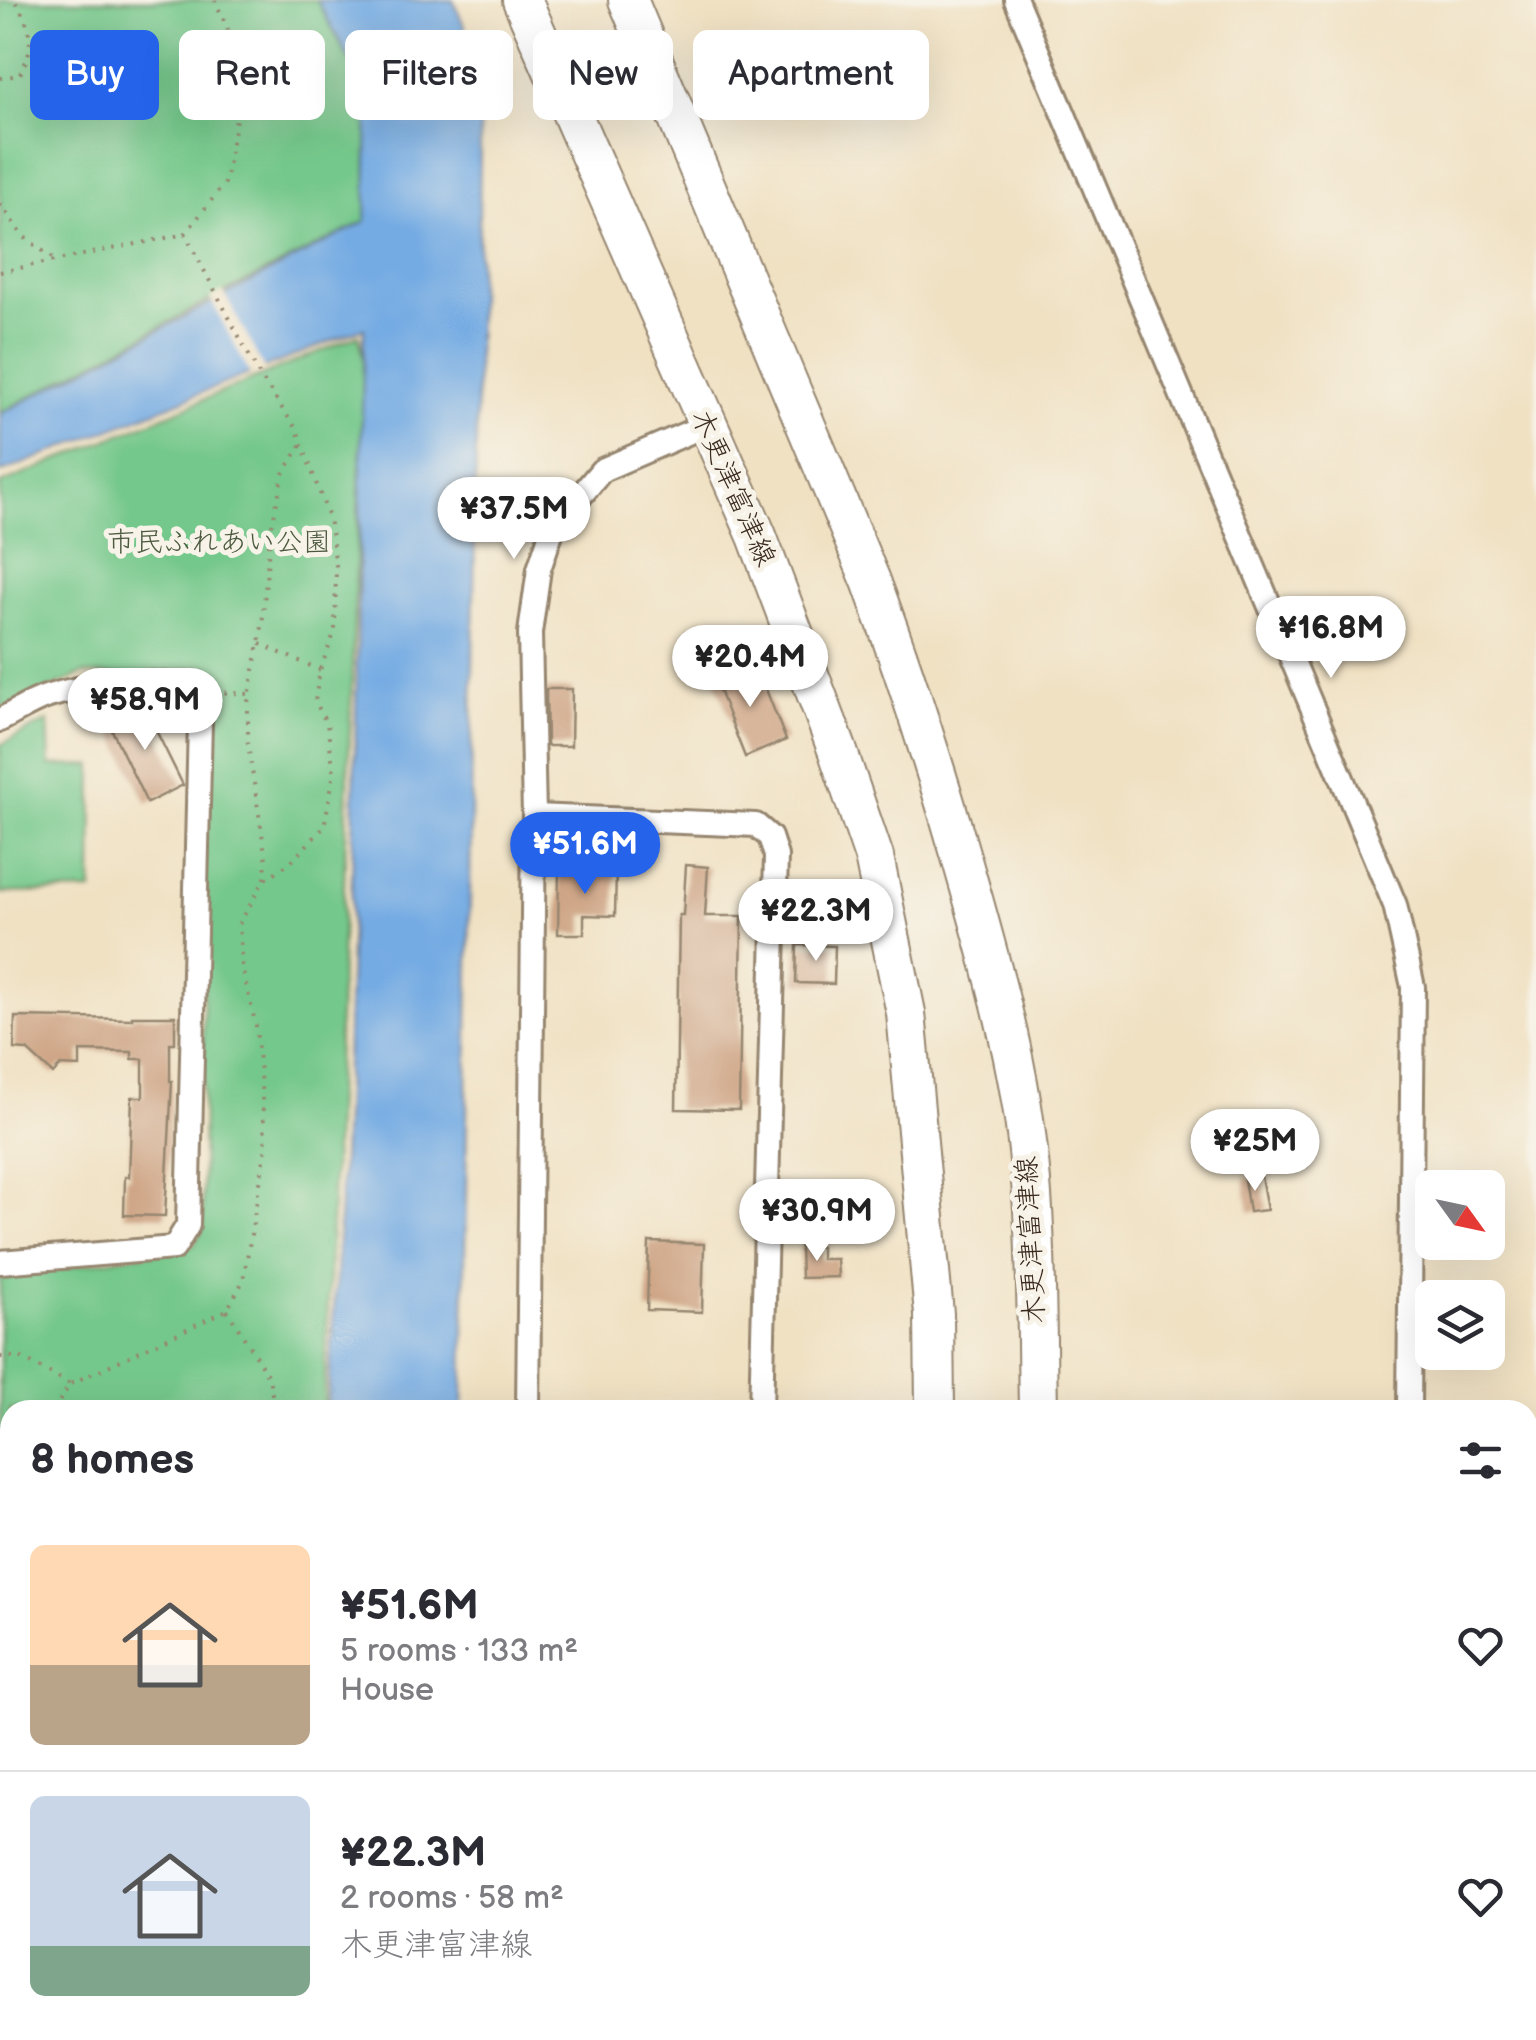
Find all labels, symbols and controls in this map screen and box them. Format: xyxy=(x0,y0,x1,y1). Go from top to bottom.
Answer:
chip: Buy xyxy=(30,30,159,120)
chip: Rent xyxy=(179,30,325,120)
chip: Filters xyxy=(345,30,513,120)
chip: New xyxy=(533,30,673,120)
chip: Apartment xyxy=(693,30,929,120)
street label: 木更津富津線 xyxy=(684,405,782,571)
pin: ¥37.5M xyxy=(433,477,595,562)
text: ¥37.5M xyxy=(459,490,569,529)
park label: 市民ふれあい公園 xyxy=(107,526,331,559)
pin: ¥16.8M xyxy=(1250,596,1412,681)
text: ¥16.8M xyxy=(1278,609,1384,648)
pin: ¥20.4M xyxy=(669,625,831,710)
text: ¥20.4M xyxy=(694,638,806,677)
pin: ¥58.9M xyxy=(64,668,226,753)
text: ¥58.9M xyxy=(90,681,200,720)
pin: ¥51.6M xyxy=(504,812,666,897)
text: ¥51.6M xyxy=(532,825,638,864)
pin: ¥22.3M xyxy=(735,879,897,964)
text: ¥22.3M xyxy=(760,892,872,931)
pin: ¥25M xyxy=(1196,1109,1314,1194)
text: ¥25M xyxy=(1213,1122,1297,1161)
street label: 木更津富津線 xyxy=(1010,1155,1052,1325)
north arrow xyxy=(1415,1170,1505,1260)
map controls xyxy=(1415,1170,1505,1370)
pin: ¥30.9M xyxy=(736,1179,898,1264)
text: ¥30.9M xyxy=(761,1192,873,1231)
button: layers xyxy=(1415,1280,1505,1370)
icon: filters xyxy=(1453,1433,1508,1488)
text: 8 homes xyxy=(30,1435,194,1486)
text: ¥51.6M xyxy=(340,1581,479,1632)
icon: home xyxy=(110,1585,230,1705)
icon: heart xyxy=(1453,1618,1508,1673)
text: 5 rooms · 133 m² xyxy=(340,1632,578,1671)
text: House xyxy=(340,1671,434,1710)
text: ¥22.3M xyxy=(340,1828,486,1879)
icon: home xyxy=(110,1836,230,1956)
icon: heart xyxy=(1453,1869,1508,1924)
text: 2 rooms · 58 m² xyxy=(340,1879,564,1918)
text: 木更津富津線 xyxy=(340,1926,532,1965)

